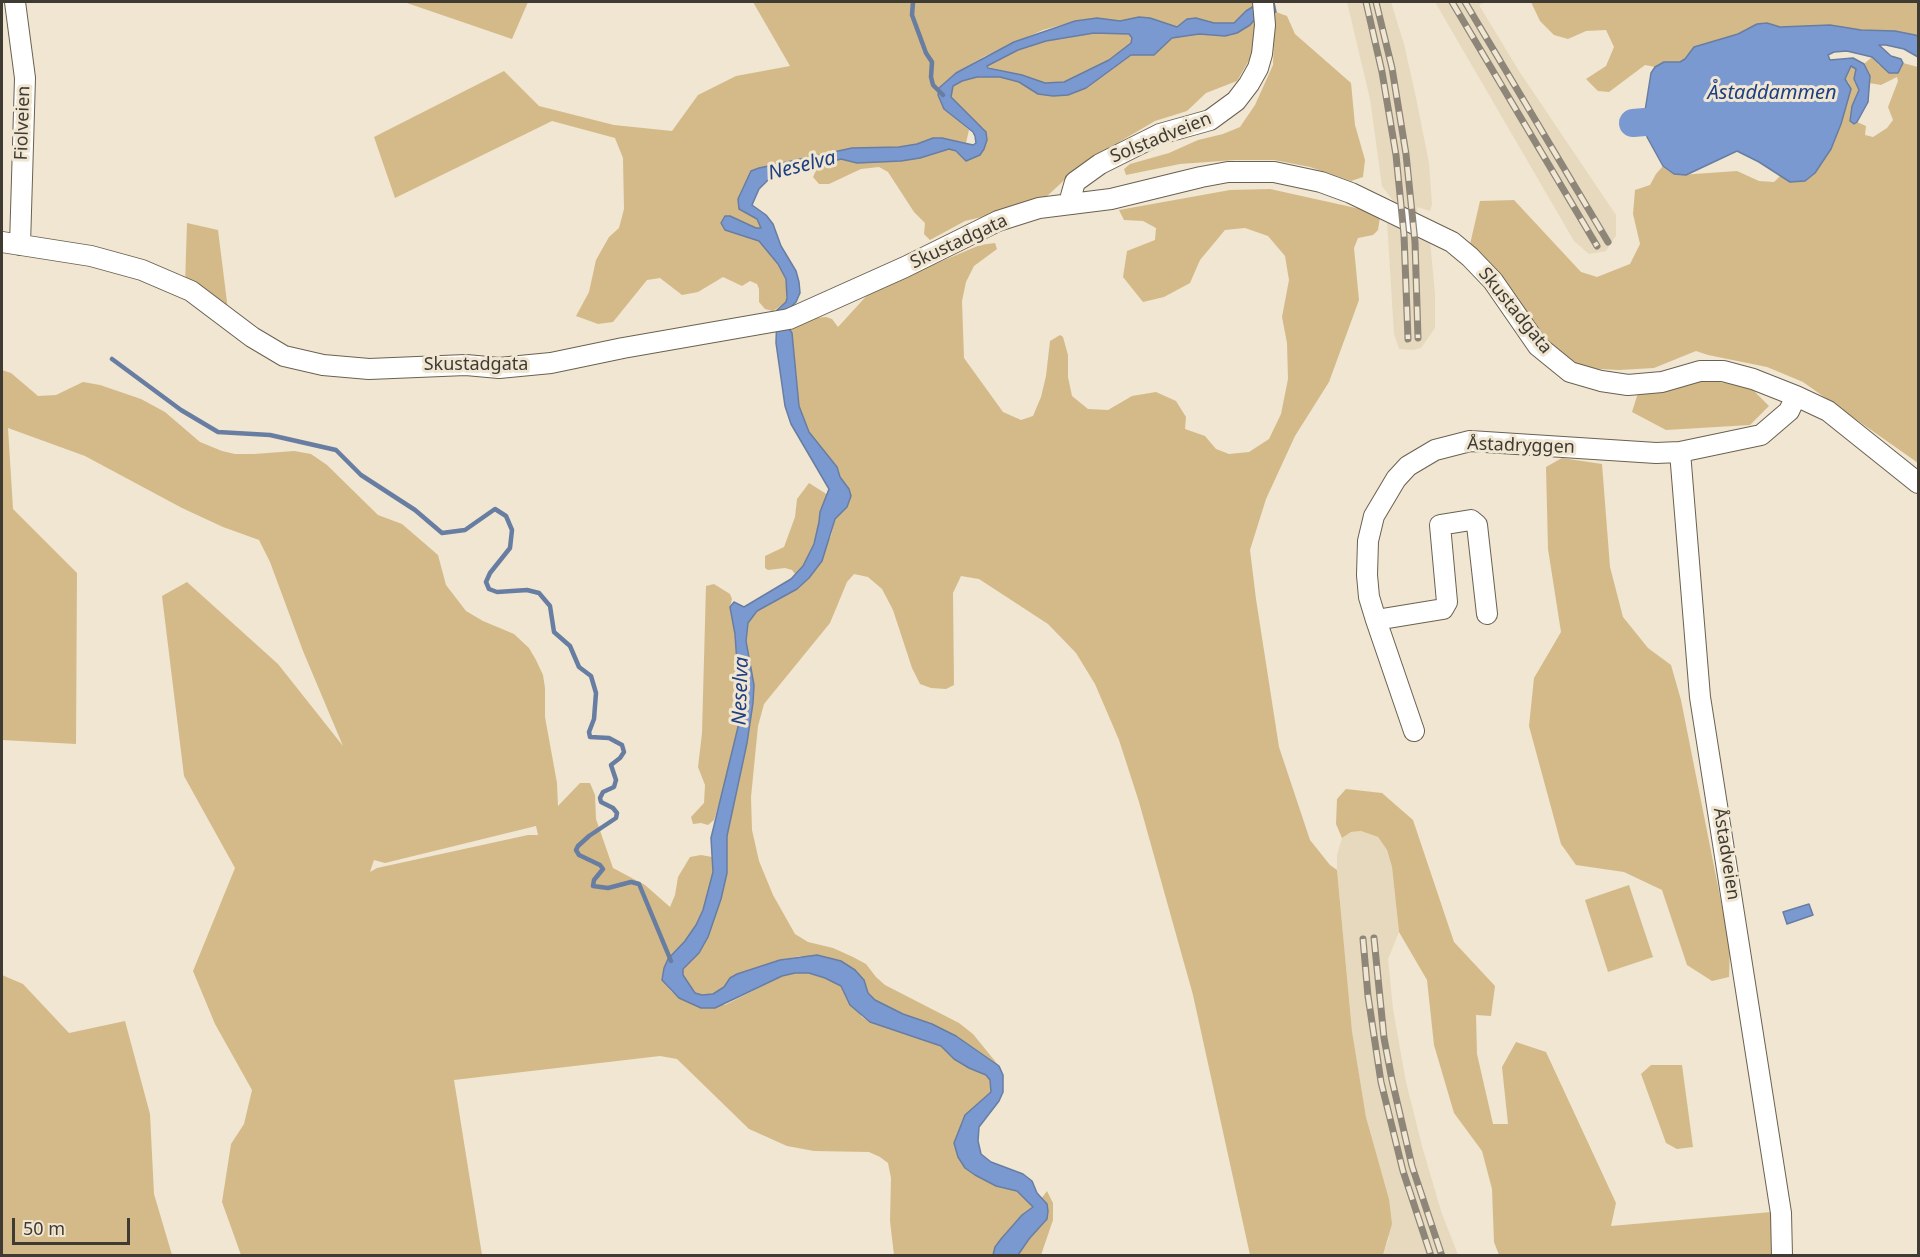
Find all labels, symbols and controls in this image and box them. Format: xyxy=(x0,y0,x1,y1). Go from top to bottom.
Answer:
water label: Åstaddammen xyxy=(1708,81,1836,105)
street label: Fiolveien xyxy=(11,85,35,161)
street label: Solstadveien xyxy=(1107,108,1215,168)
water label: Neselva xyxy=(766,146,838,186)
street label: Skustadgata xyxy=(907,210,1011,274)
street label: Skustadgata xyxy=(1474,264,1556,358)
street label: Skustadgata xyxy=(424,354,528,376)
street label: Åstadryggen xyxy=(1467,433,1575,459)
water label: Neselva xyxy=(728,656,754,726)
street label: Åstadveien xyxy=(1708,806,1744,902)
scale bar xyxy=(15,1206,134,1244)
text: 50 m xyxy=(23,1216,65,1240)

